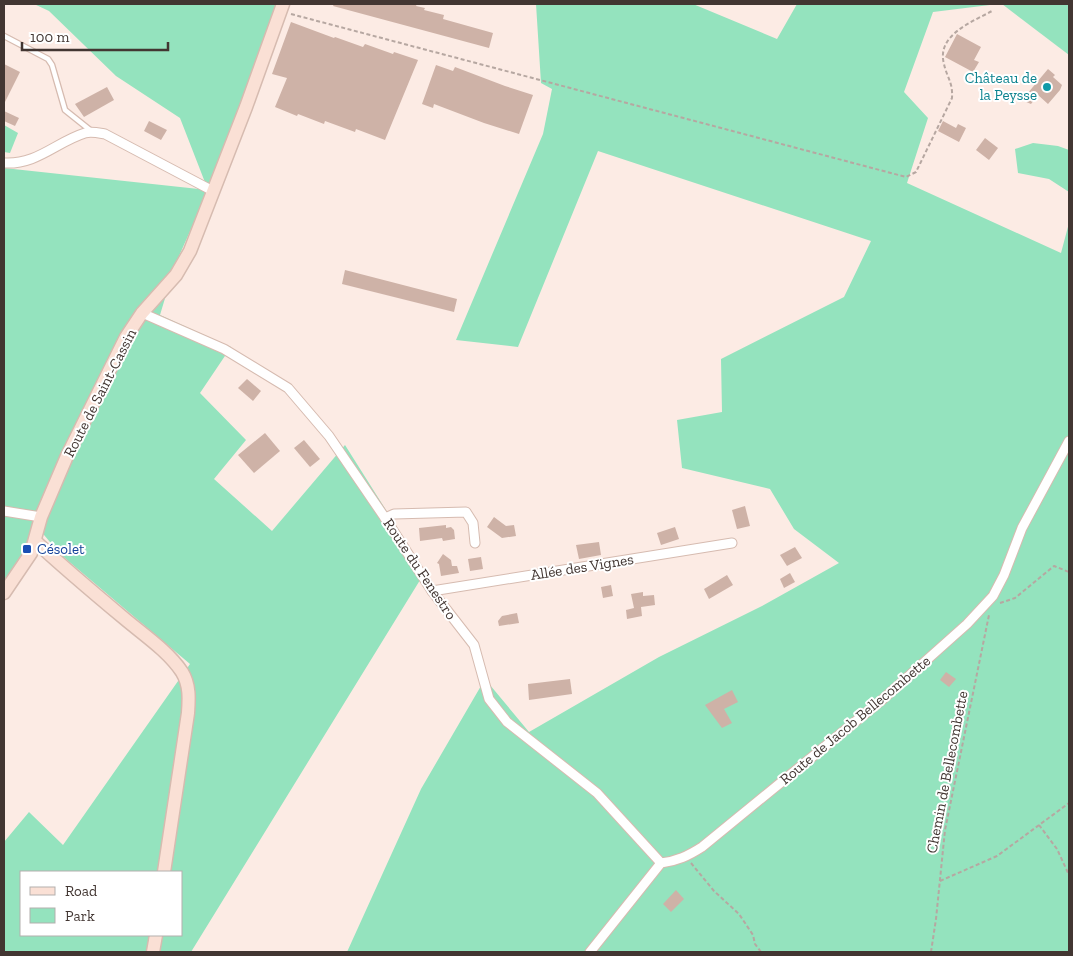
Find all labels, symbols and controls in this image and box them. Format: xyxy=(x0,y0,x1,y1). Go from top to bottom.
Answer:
scale bar xyxy=(22,20,169,52)
text: 100 m xyxy=(30,28,69,46)
place label: Château de la Peysse xyxy=(965,69,1037,104)
marker: Château de la Peysse xyxy=(1041,81,1053,93)
street label: Route de Saint-Cassin xyxy=(60,325,140,460)
street label: Route du Fenestro xyxy=(380,515,461,623)
place label: Césolet xyxy=(37,540,85,558)
marker: Césolet xyxy=(21,543,33,555)
street label: Allée des Vignes xyxy=(529,550,635,584)
street label: Route de Jacob Bellecombette xyxy=(776,652,934,788)
street label: Chemin de Bellecombette xyxy=(922,689,972,855)
legend xyxy=(20,871,182,936)
text: Road xyxy=(65,882,98,900)
text: Park xyxy=(65,907,95,925)

